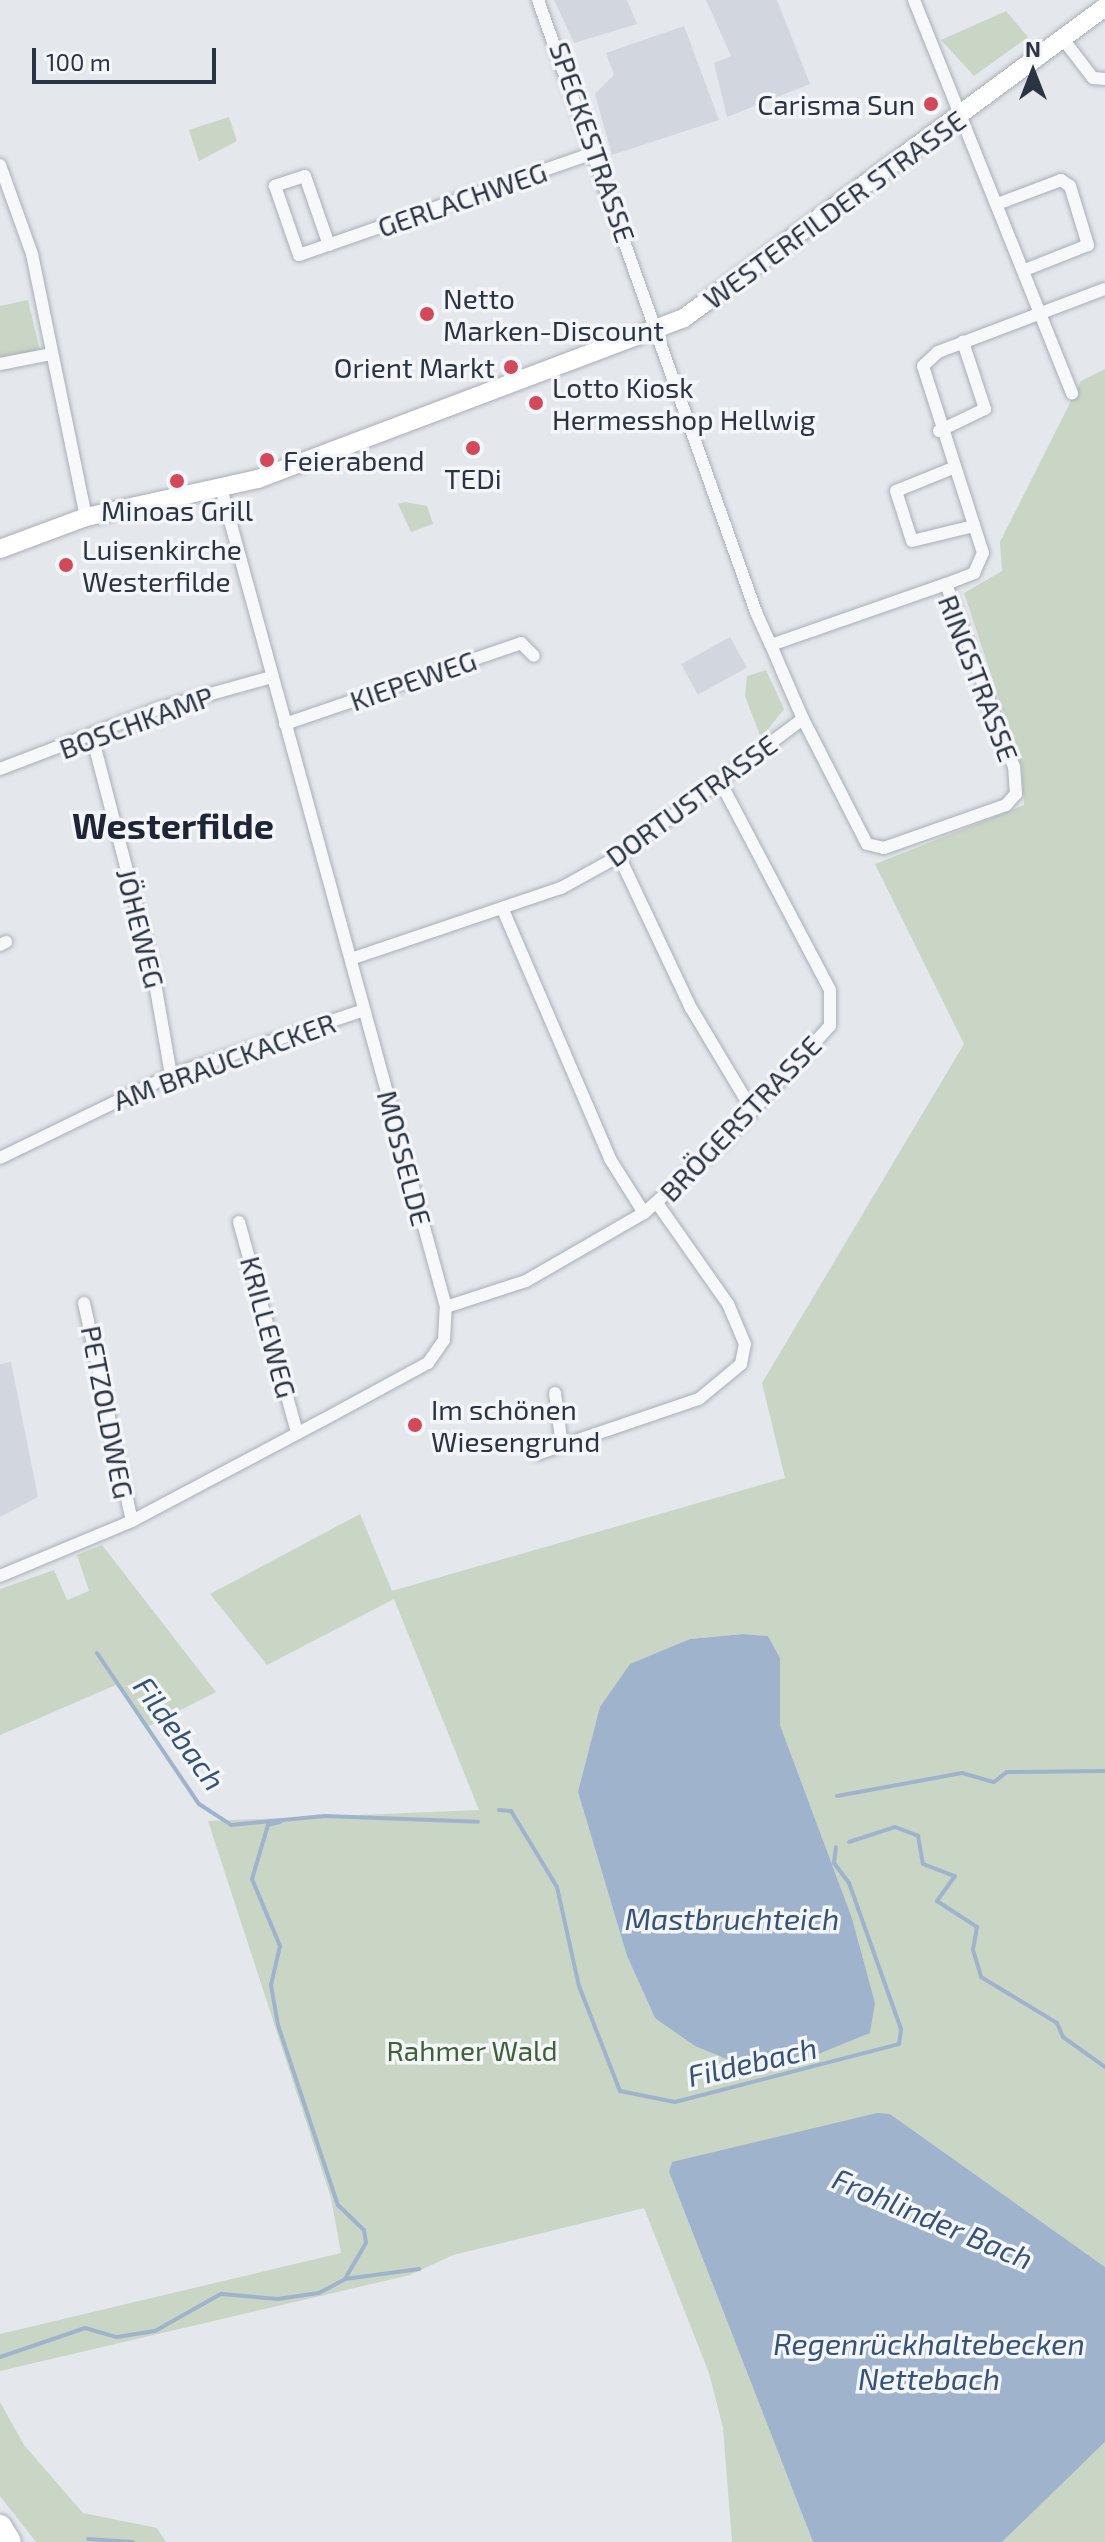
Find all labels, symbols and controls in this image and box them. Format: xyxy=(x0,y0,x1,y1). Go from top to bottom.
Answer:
scale bar xyxy=(36,32,220,82)
north arrow xyxy=(993,32,1073,112)
text: N xyxy=(1025,35,1041,61)
street label: SPECKESTRASSE xyxy=(543,37,643,247)
text: 100 m xyxy=(46,47,111,76)
place label: Carisma Sun xyxy=(757,87,915,121)
marker: Carisma Sun xyxy=(922,95,940,113)
street label: WESTERFILDER STRASSE xyxy=(696,103,972,315)
street label: GERLACHWEG xyxy=(373,154,551,244)
place label: Netto Marken-Discount xyxy=(443,281,664,347)
marker: Netto Marken-Discount xyxy=(418,305,436,323)
place label: Orient Markt xyxy=(334,350,495,384)
marker: Orient Markt xyxy=(502,358,520,376)
place label: Lotto Kiosk Hermesshop Hellwig xyxy=(552,370,815,436)
marker: Lotto Kiosk Hermesshop Hellwig xyxy=(527,394,545,412)
marker: TEDi xyxy=(464,439,482,457)
place label: Feierabend xyxy=(283,443,425,477)
marker: Feierabend xyxy=(258,451,276,469)
place label: TEDi xyxy=(444,461,502,495)
marker: Minoas Grill xyxy=(168,472,186,490)
place label: Minoas Grill xyxy=(101,493,253,527)
place label: Luisenkirche Westerfilde xyxy=(82,532,242,598)
marker: Luisenkirche Westerfilde xyxy=(57,556,75,574)
street label: RINGSTRASSE xyxy=(932,590,1026,766)
street label: KIEPEWEG xyxy=(345,643,481,717)
street label: BOSCHKAMP xyxy=(54,679,218,765)
street label: DORTUSTRASSE xyxy=(599,727,783,873)
district label: Westerfilde xyxy=(72,803,274,847)
street label: JÖHEWEG xyxy=(110,865,172,991)
street label: AM BRAUCKACKER xyxy=(108,1005,340,1117)
street label: BRÖGERSTRASSE xyxy=(652,1028,828,1208)
street label: MOSSELDE xyxy=(371,1087,439,1229)
street label: KRILLEWEG xyxy=(234,1252,304,1402)
street label: PETZOLDWEG xyxy=(75,1323,141,1501)
place label: Im schönen Wiesengrund xyxy=(431,1392,600,1458)
marker: Im schönen Wiesengrund xyxy=(406,1416,424,1434)
water label: Fildebach xyxy=(127,1669,233,1797)
water label: Mastbruchteich xyxy=(625,1900,839,1936)
water label: Fildebach xyxy=(684,2029,820,2093)
park label: Rahmer Wald xyxy=(386,2033,558,2067)
water label: Frohlinder Bach xyxy=(827,2160,1039,2276)
water label: Regenrückhaltebecken Nettebach xyxy=(773,2325,1085,2396)

